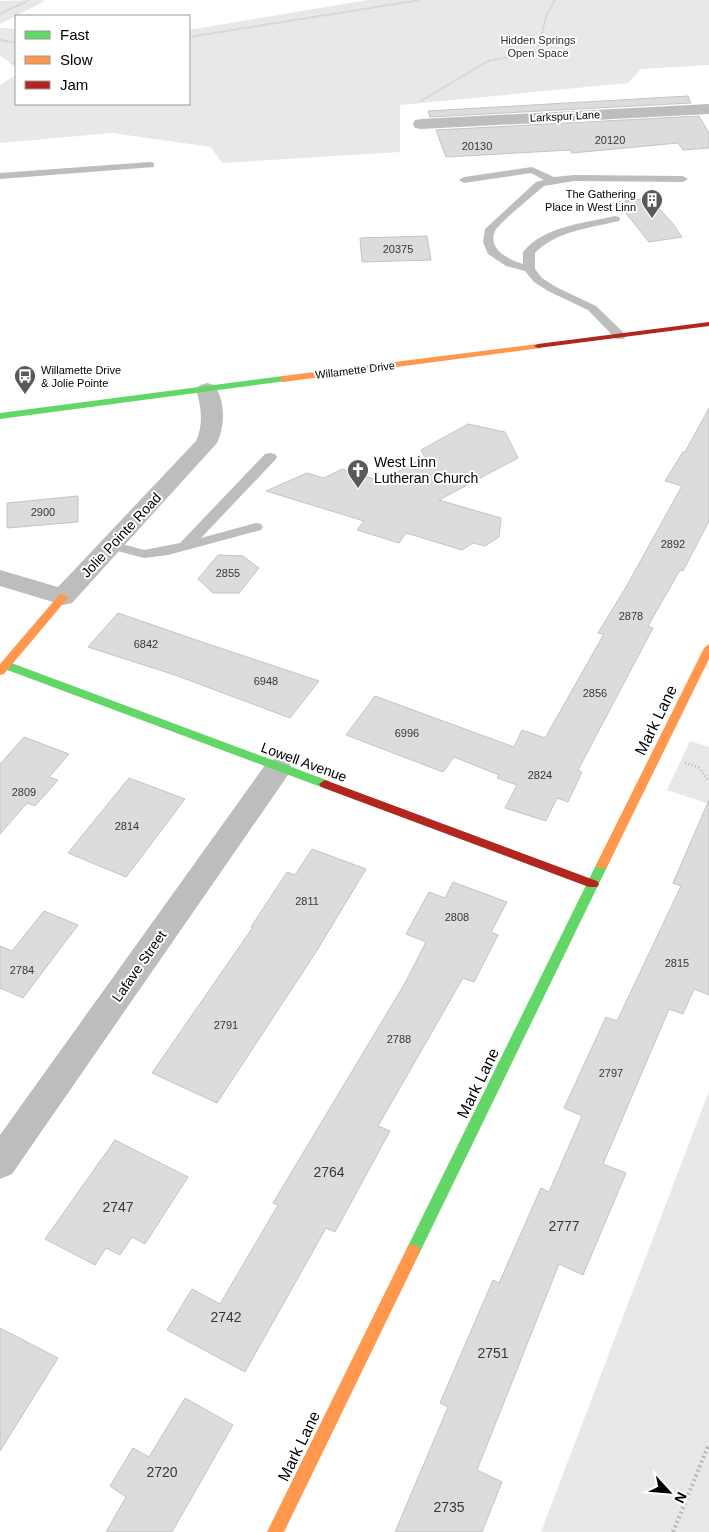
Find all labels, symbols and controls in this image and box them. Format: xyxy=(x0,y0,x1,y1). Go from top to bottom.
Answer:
legend xyxy=(15,15,190,105)
text: Fast xyxy=(60,26,90,43)
park label: Hidden Springs Open Space xyxy=(500,34,576,59)
text: Slow xyxy=(60,51,93,68)
text: Jam xyxy=(60,76,88,93)
street label: Larkspur Lane xyxy=(530,108,600,124)
house number: 20120 xyxy=(595,134,625,146)
house number: 20130 xyxy=(462,140,492,152)
place label: The Gathering Place in West Linn xyxy=(545,188,636,213)
building icon: The Gathering Place in West Linn xyxy=(640,188,664,219)
house number: 20375 xyxy=(383,243,413,255)
street label: Willamette Drive xyxy=(315,359,395,381)
bus stop icon: Willamette Drive & Jolie Pointe xyxy=(13,364,37,395)
place label: Willamette Drive & Jolie Pointe xyxy=(41,364,121,389)
place label: West Linn Lutheran Church xyxy=(374,454,478,486)
church icon: West Linn Lutheran Church xyxy=(346,458,370,489)
street label: Jolie Pointe Road xyxy=(78,489,164,581)
house number: 2900 xyxy=(31,506,55,518)
house number: 2892 xyxy=(661,538,685,550)
house number: 2855 xyxy=(216,567,240,579)
house number: 2878 xyxy=(619,610,643,622)
house number: 6842 xyxy=(134,638,158,650)
house number: 6948 xyxy=(254,675,278,687)
street label: Mark Lane xyxy=(632,682,680,758)
house number: 2856 xyxy=(583,687,607,699)
house number: 6996 xyxy=(395,727,419,739)
street label: Lowell Avenue xyxy=(259,739,349,785)
house number: 2824 xyxy=(528,769,552,781)
house number: 2809 xyxy=(12,786,36,798)
house number: 2814 xyxy=(115,820,139,832)
house number: 2811 xyxy=(295,895,319,907)
house number: 2808 xyxy=(445,911,469,923)
street label: Lafave Street xyxy=(109,927,169,1005)
house number: 2815 xyxy=(665,957,689,969)
house number: 2784 xyxy=(10,964,34,976)
house number: 2791 xyxy=(214,1019,238,1031)
house number: 2788 xyxy=(387,1033,411,1045)
street label: Mark Lane xyxy=(454,1045,502,1121)
house number: 2797 xyxy=(599,1067,623,1079)
house number: 2764 xyxy=(313,1164,345,1180)
house number: 2747 xyxy=(102,1199,134,1215)
house number: 2777 xyxy=(548,1218,580,1234)
house number: 2742 xyxy=(210,1309,242,1325)
house number: 2751 xyxy=(477,1345,509,1361)
street label: Mark Lane xyxy=(275,1408,323,1484)
house number: 2720 xyxy=(146,1464,178,1480)
north arrow xyxy=(644,1467,694,1517)
text: N xyxy=(671,1490,690,1506)
house number: 2735 xyxy=(433,1499,465,1515)

